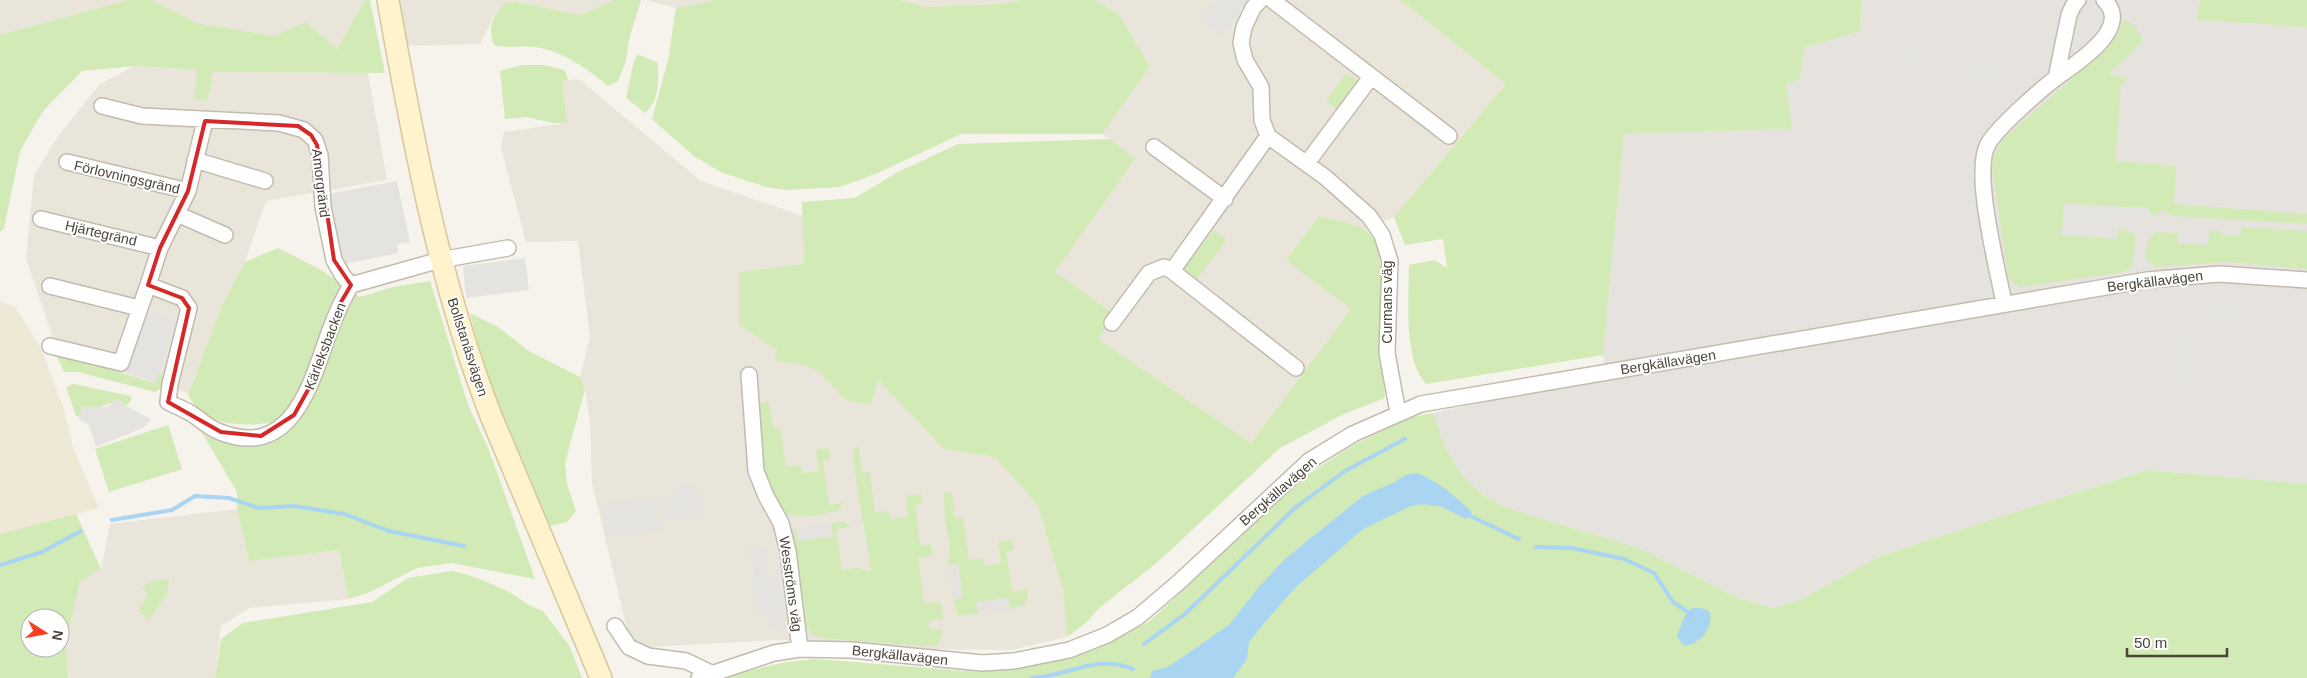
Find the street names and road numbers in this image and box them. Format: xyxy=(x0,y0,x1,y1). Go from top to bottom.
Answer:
street label: Amorgränd xyxy=(309,148,333,218)
street label: Förlovningsgränd xyxy=(73,157,181,197)
street label: Hjärtegränd xyxy=(64,217,138,249)
street label: Curmans väg xyxy=(1379,260,1395,344)
street label: Bergkällavägen xyxy=(2106,267,2204,295)
street label: Bollstanäsvägen xyxy=(445,296,491,398)
street label: Kärleksbacken xyxy=(301,300,349,392)
street label: Bergkällavägen xyxy=(1619,347,1717,377)
street label: Bergkällavägen xyxy=(1236,453,1320,529)
street label: Wesströms väg xyxy=(776,535,806,633)
street label: Bergkällavägen xyxy=(851,642,949,668)

